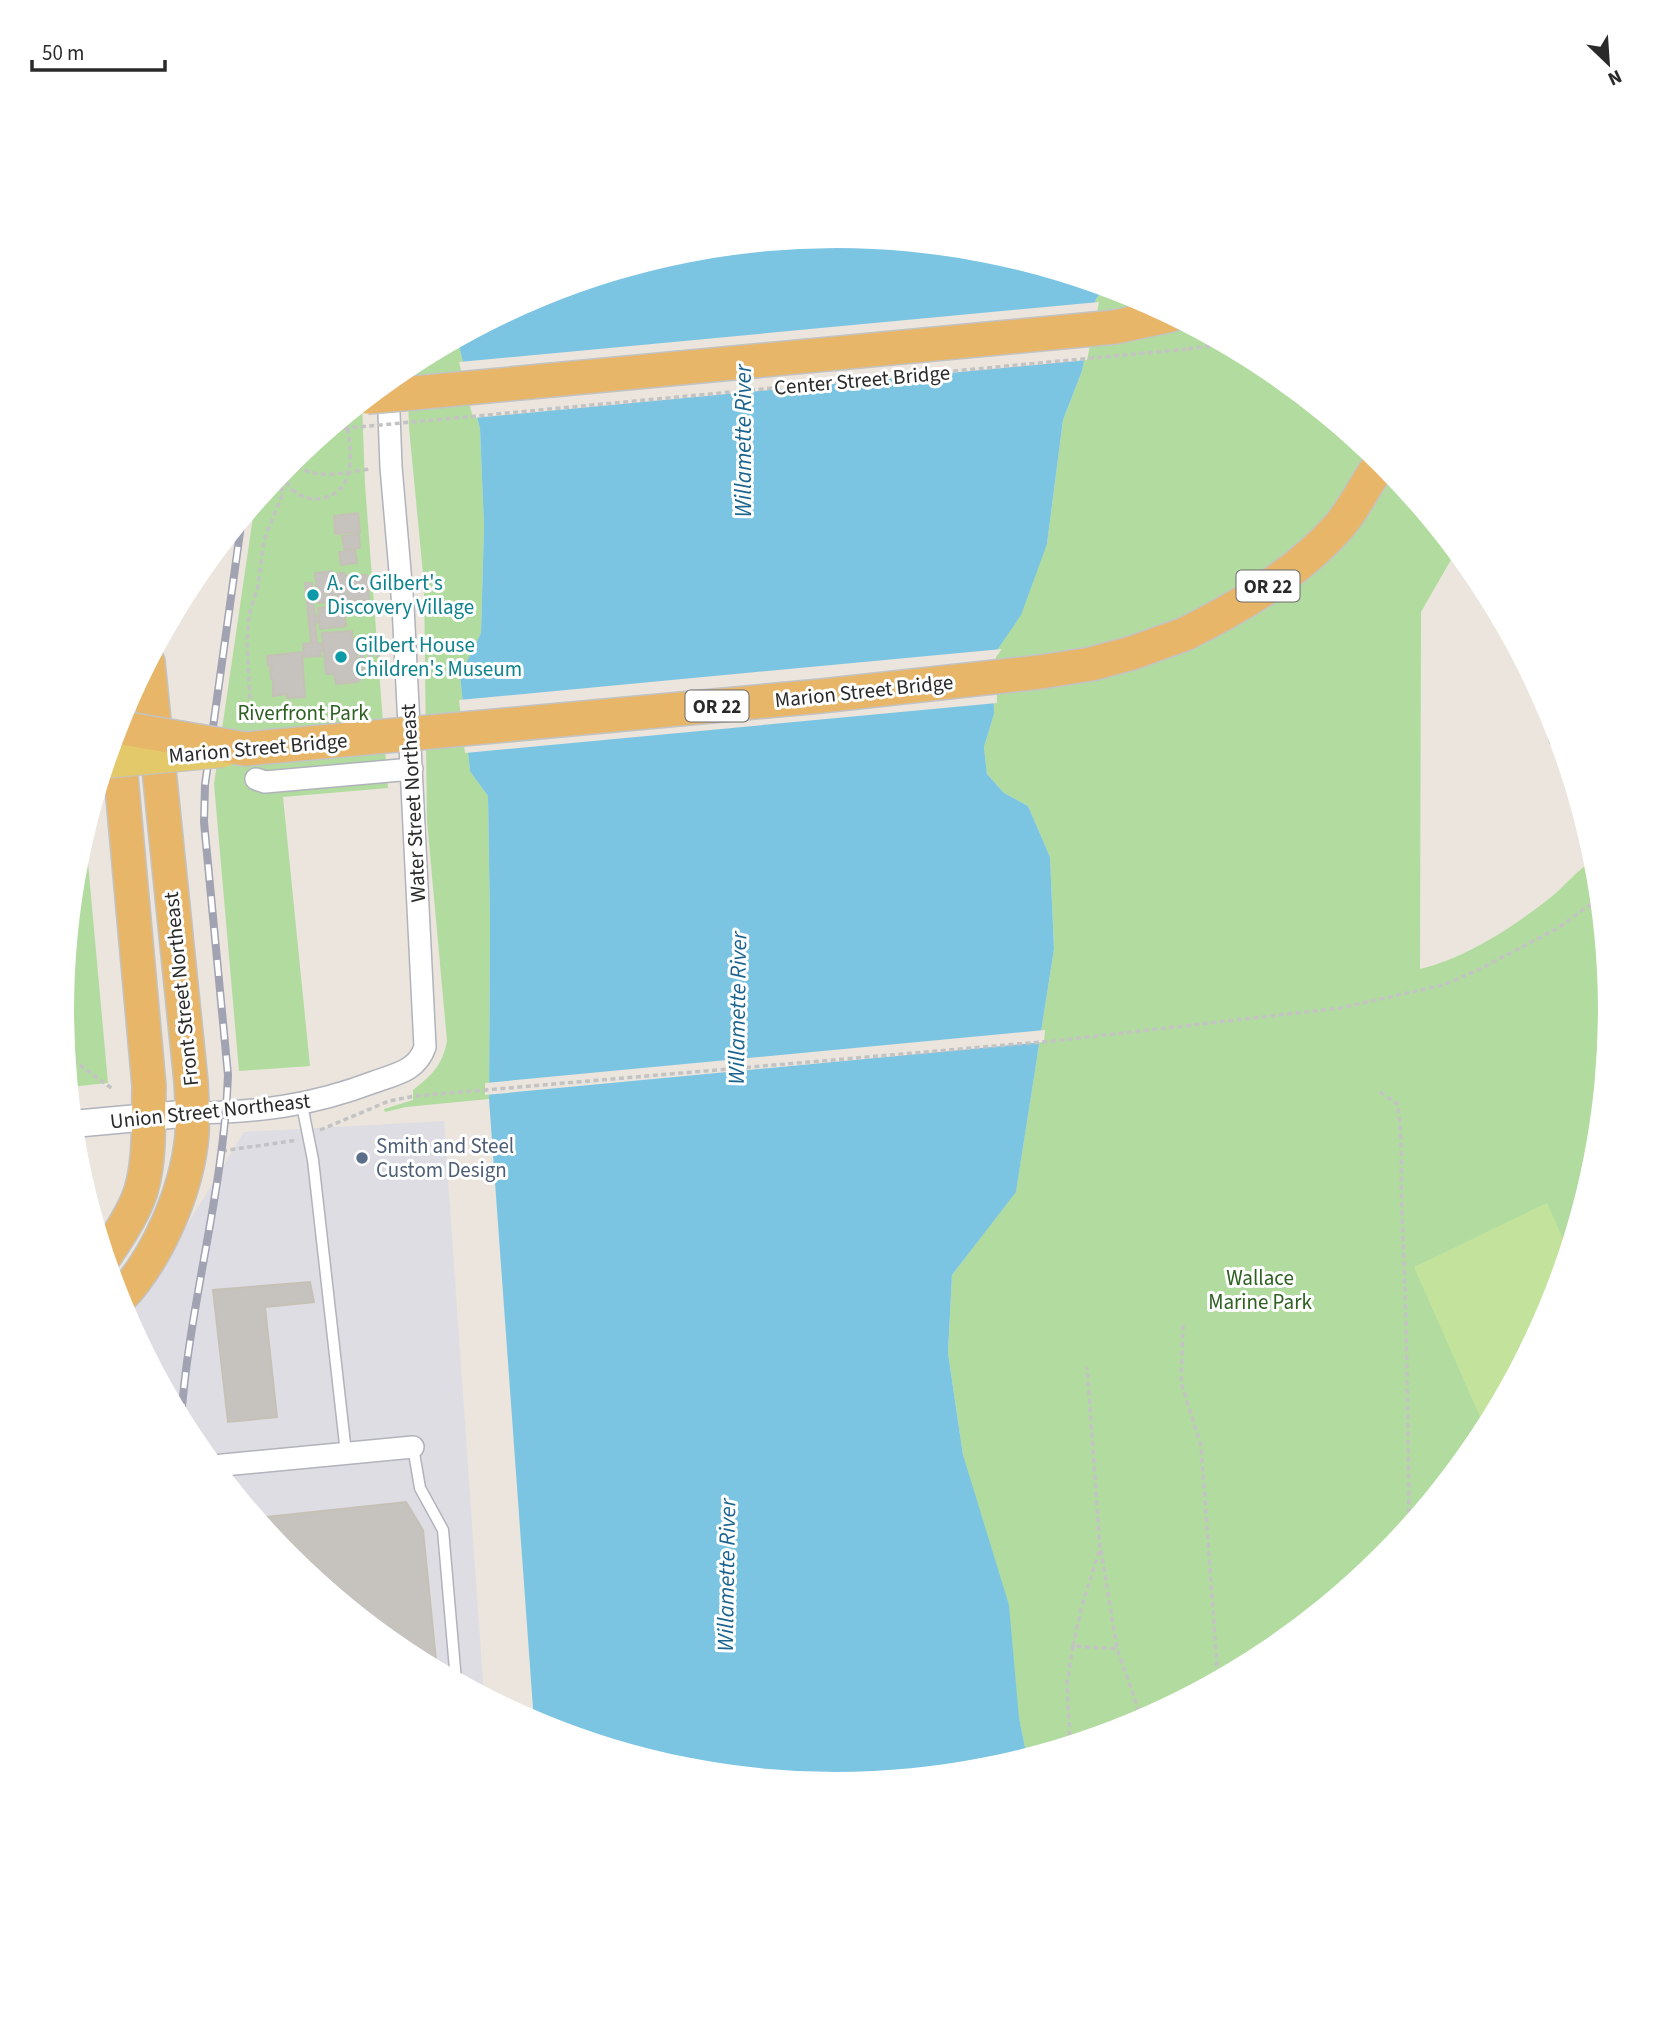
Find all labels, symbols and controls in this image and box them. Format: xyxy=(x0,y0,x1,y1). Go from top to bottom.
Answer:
scale bar xyxy=(32,28,164,72)
north arrow xyxy=(1573,28,1643,98)
text: 50 m xyxy=(42,38,84,68)
text: N xyxy=(1603,62,1626,92)
street label: Center Street Bridge xyxy=(773,357,951,403)
water label: Willamette River xyxy=(727,363,760,518)
place label: A. C. Gilbert's Discovery Village xyxy=(327,568,474,622)
road number: OR 22 xyxy=(1236,570,1300,601)
marker: A. C. Gilbert's Discovery Village xyxy=(305,587,321,603)
place label: Gilbert House Children's Museum xyxy=(355,630,522,684)
marker: Gilbert House Children's Museum xyxy=(333,649,349,665)
street label: Marion Street Bridge xyxy=(773,667,955,715)
road number: OR 22 xyxy=(686,691,748,722)
park label: Riverfront Park xyxy=(237,698,369,728)
street label: Water Street Northeast xyxy=(393,703,433,903)
street label: Marion Street Bridge xyxy=(167,725,349,771)
street label: Front Street Northeast xyxy=(156,890,206,1088)
water label: Willamette River xyxy=(720,930,755,1085)
street label: Union Street Northeast xyxy=(108,1086,312,1136)
place label: Smith and Steel Custom Design xyxy=(376,1131,514,1185)
marker: Smith and Steel Custom Design xyxy=(354,1150,370,1166)
park label: Wallace Marine Park xyxy=(1208,1263,1312,1317)
water label: Willamette River xyxy=(709,1497,744,1652)

